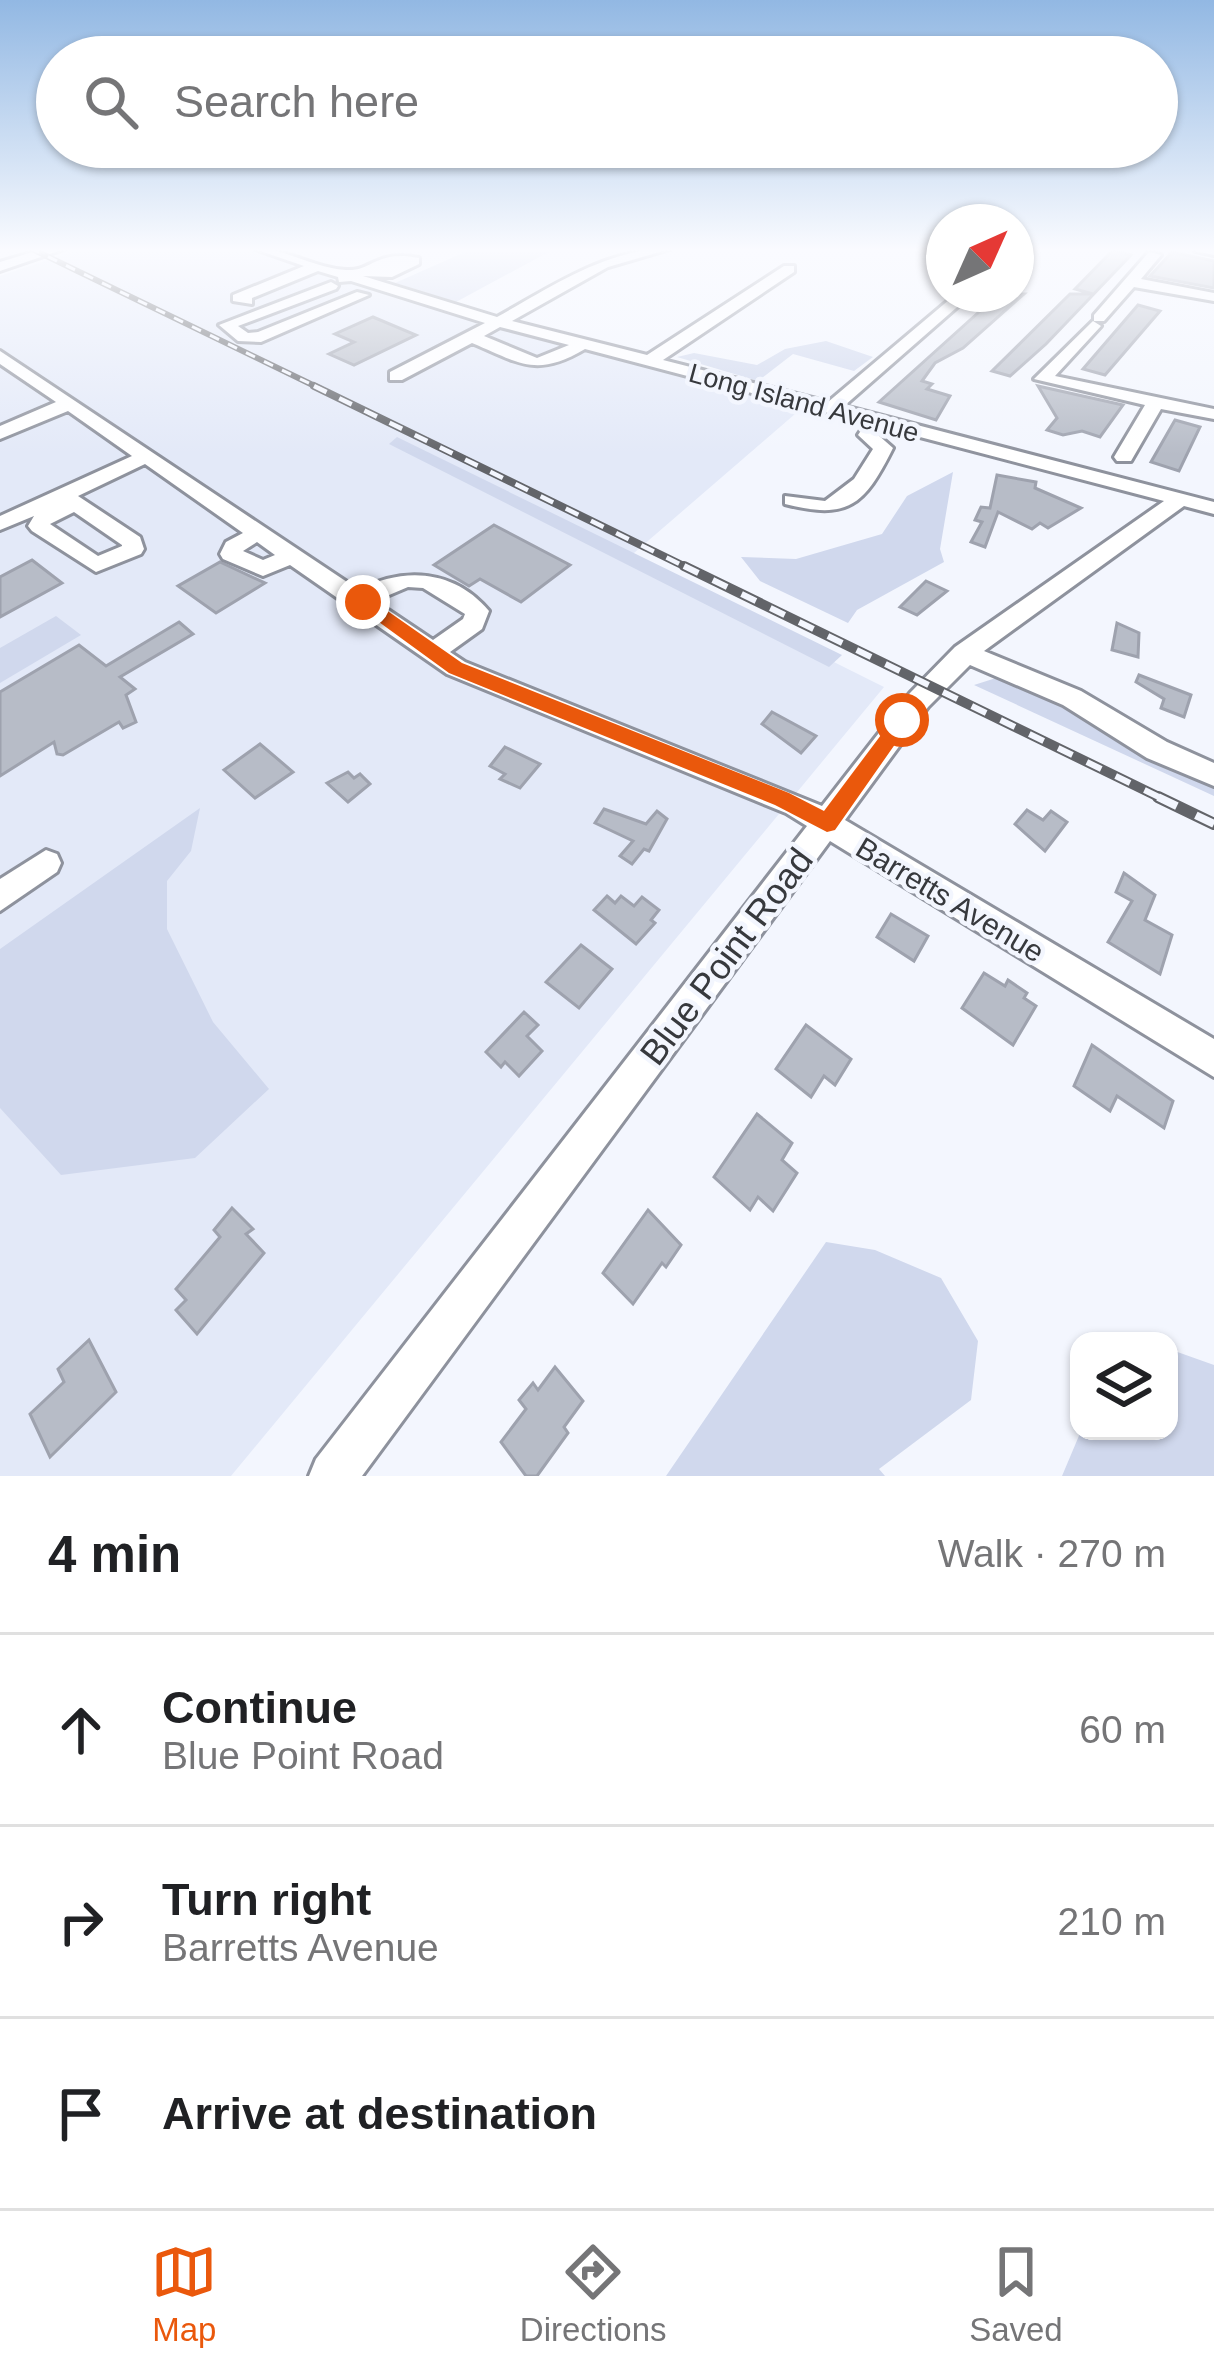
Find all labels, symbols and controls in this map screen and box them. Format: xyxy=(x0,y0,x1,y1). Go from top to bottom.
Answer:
search box xyxy=(36,36,1178,168)
icon: search xyxy=(78,69,144,135)
text: Search here xyxy=(174,76,419,127)
north arrow xyxy=(926,204,1034,312)
street label: Long Island Avenue xyxy=(686,358,922,448)
route end xyxy=(336,575,390,629)
route start xyxy=(875,693,929,747)
street label: Barretts Avenue xyxy=(851,831,1050,969)
street label: Blue Point Road xyxy=(632,840,821,1073)
map controls xyxy=(1070,1332,1178,1440)
button: layers xyxy=(1070,1332,1178,1440)
text: 4 min xyxy=(48,1526,181,1583)
text: Walk · 270 m xyxy=(938,1532,1166,1575)
text: Continue xyxy=(162,1682,357,1733)
icon: ahead xyxy=(48,1697,114,1763)
text: 60 m xyxy=(1079,1708,1166,1751)
text: Blue Point Road xyxy=(162,1734,444,1777)
text: Turn right xyxy=(162,1874,371,1925)
icon: right xyxy=(48,1889,114,1955)
text: 210 m xyxy=(1058,1900,1166,1943)
text: Barretts Avenue xyxy=(162,1926,439,1969)
icon: arrive xyxy=(48,2081,114,2147)
text: Arrive at destination xyxy=(162,2088,597,2139)
tab: Map xyxy=(151,2239,217,2349)
tab: Directions xyxy=(520,2239,667,2349)
tab: Saved xyxy=(969,2239,1063,2349)

